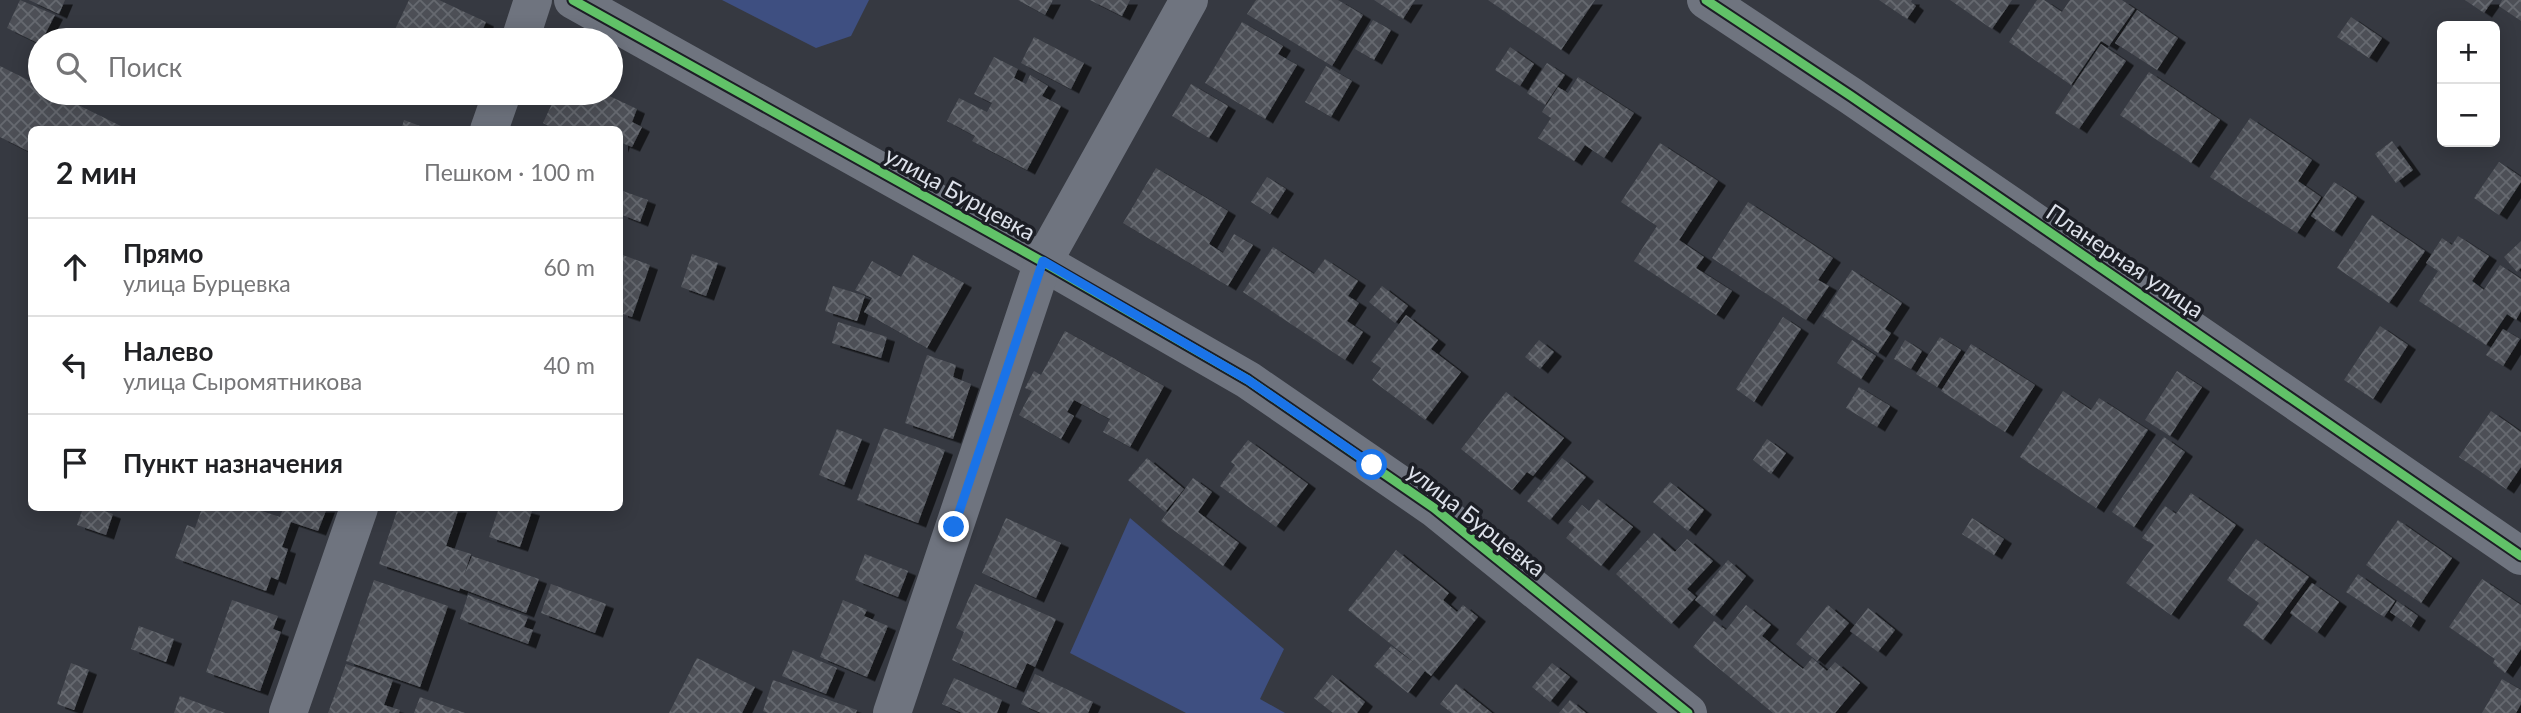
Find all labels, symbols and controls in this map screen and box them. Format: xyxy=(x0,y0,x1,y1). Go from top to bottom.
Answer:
map controls xyxy=(2437,21,2500,147)
button: + xyxy=(2437,21,2500,84)
search box xyxy=(28,28,623,105)
icon: search xyxy=(52,48,90,86)
text: Поиск xyxy=(108,51,182,83)
button: − xyxy=(2437,84,2500,147)
street label: улица Бурцевка xyxy=(880,140,1041,246)
text: 2 мин xyxy=(56,154,137,190)
text: Пешком · 100 m xyxy=(424,158,595,186)
street label: Планерная улица xyxy=(2041,197,2210,323)
text: Прямо xyxy=(123,237,204,269)
icon: ahead xyxy=(56,248,94,286)
text: 60 m xyxy=(544,253,595,281)
text: улица Бурцевка xyxy=(123,269,291,297)
text: Налево xyxy=(123,335,213,367)
icon: left xyxy=(56,346,94,384)
text: 40 m xyxy=(544,351,595,379)
text: улица Сыромятникова xyxy=(123,367,362,395)
icon: arrive xyxy=(56,444,94,482)
text: Пункт назначения xyxy=(123,447,343,479)
route start xyxy=(1356,449,1387,480)
street label: улица Бурцевка xyxy=(1402,457,1551,582)
route end xyxy=(938,511,969,542)

